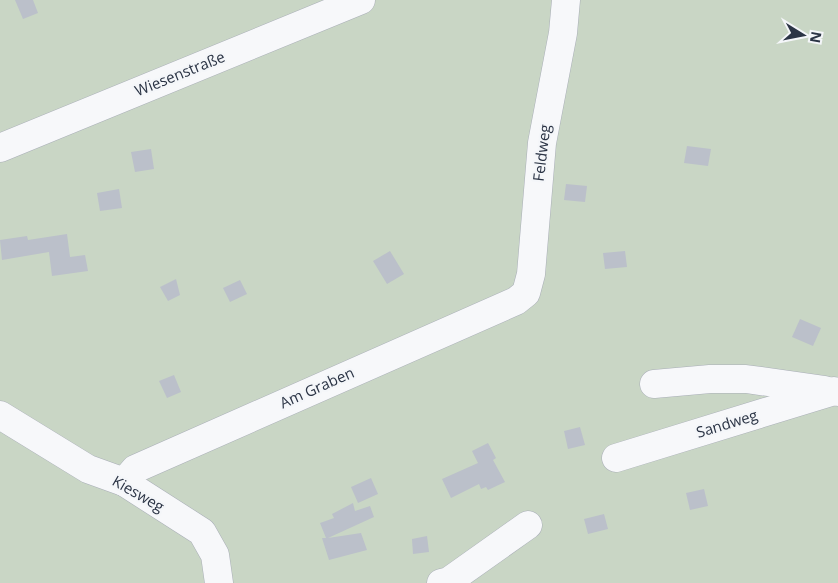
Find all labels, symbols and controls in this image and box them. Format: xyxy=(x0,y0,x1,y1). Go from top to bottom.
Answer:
north arrow xyxy=(778,10,828,60)
text: N xyxy=(806,30,827,45)
street label: Wiesenstraße xyxy=(132,46,228,100)
street label: Feldweg xyxy=(528,123,554,183)
street label: Am Graben xyxy=(276,362,357,412)
street label: Sandweg xyxy=(694,404,760,442)
street label: Kiesweg xyxy=(109,470,168,516)

